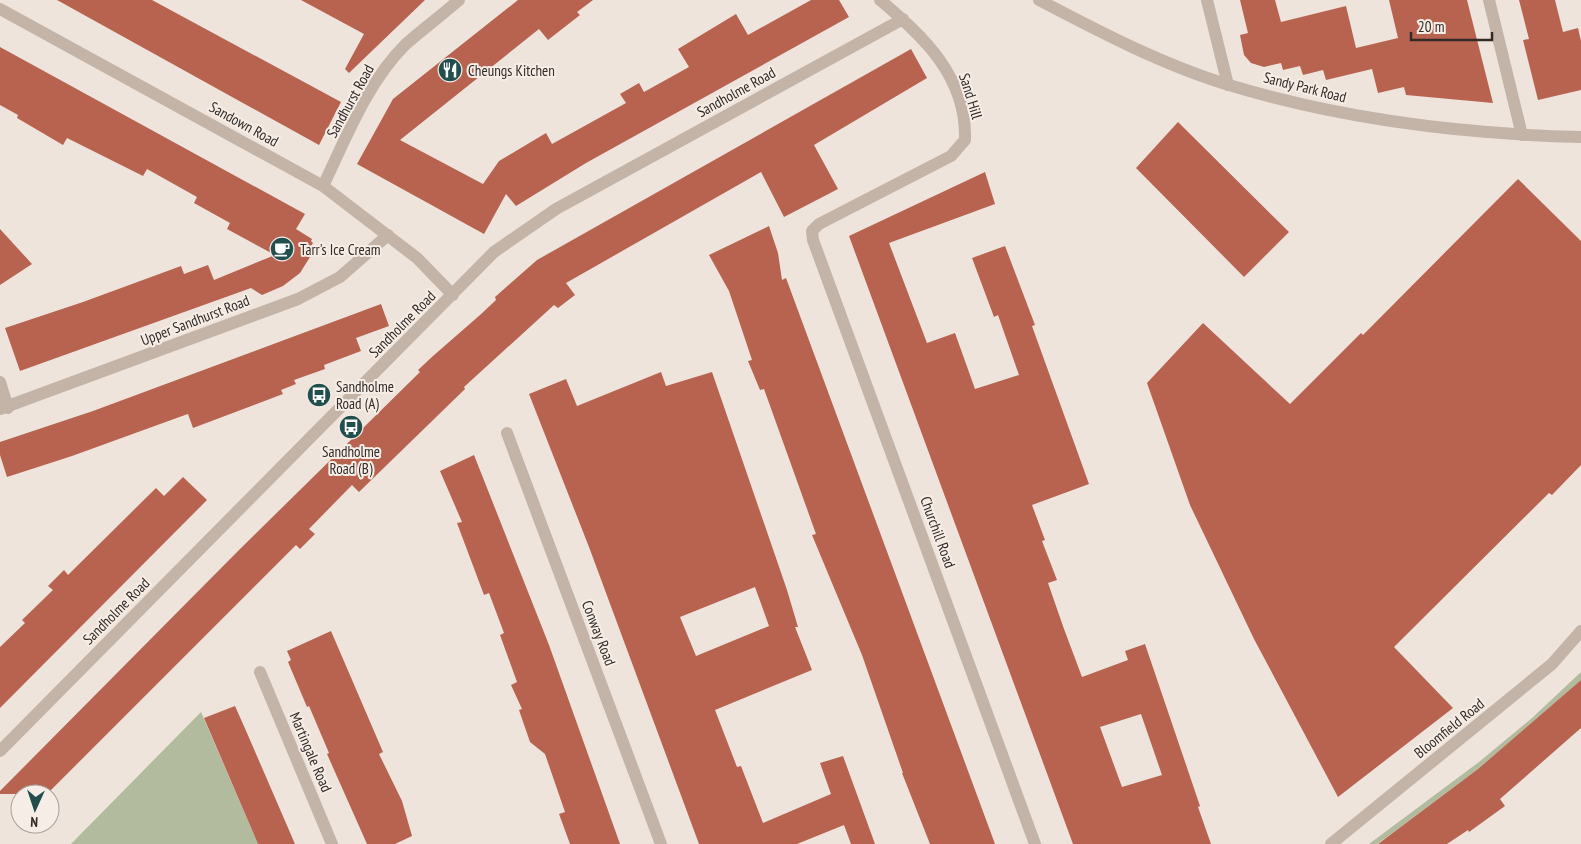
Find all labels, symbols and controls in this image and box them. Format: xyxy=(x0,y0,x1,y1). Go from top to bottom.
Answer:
scale bar xyxy=(1411,10,1492,42)
text: 20 m xyxy=(1418,17,1444,36)
restaurant icon: Cheungs Kitchen xyxy=(437,57,463,83)
street label: Sandhurst Road xyxy=(322,61,378,141)
place label: Cheungs Kitchen xyxy=(468,61,555,80)
street label: Sandholme Road xyxy=(693,63,779,121)
street label: Sandy Park Road xyxy=(1262,68,1348,106)
street label: Sand Hill xyxy=(955,71,987,122)
street label: Sandown Road xyxy=(206,97,282,151)
cafe icon: Tarr's Ice Cream xyxy=(269,236,295,262)
place label: Tarr's Ice Cream xyxy=(300,240,381,259)
street label: Sandholme Road xyxy=(365,287,439,361)
street label: Upper Sandhurst Road xyxy=(138,291,252,349)
place label: Sandholme Road (A) xyxy=(336,377,394,413)
bus stop icon: Sandholme Road (A) xyxy=(306,382,332,408)
bus stop icon: Sandholme Road (B) xyxy=(338,414,364,440)
place label: Sandholme Road (B) xyxy=(322,442,380,478)
street label: Churchill Road xyxy=(916,493,960,571)
street label: Sandholme Road xyxy=(79,574,153,648)
street label: Conway Road xyxy=(578,598,620,668)
street label: Bloomfield Road xyxy=(1410,694,1488,762)
street label: Martingale Road xyxy=(286,709,336,795)
north arrow xyxy=(10,784,60,834)
text: N xyxy=(30,813,39,831)

